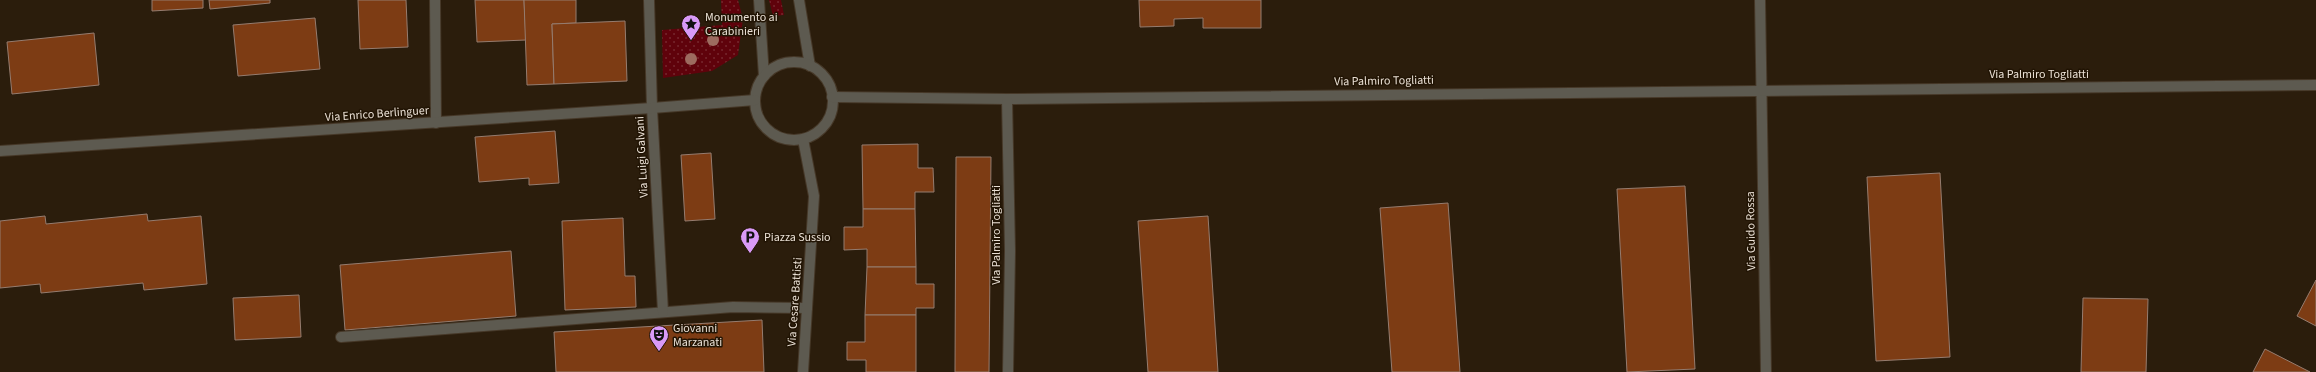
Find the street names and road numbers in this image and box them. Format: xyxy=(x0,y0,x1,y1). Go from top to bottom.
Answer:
street label: Via Palmiro Togliatti xyxy=(1989,66,2089,83)
street label: Via Palmiro Togliatti xyxy=(1334,72,1434,90)
street label: Via Enrico Berlinguer xyxy=(324,102,430,126)
street label: Via Luigi Galvani xyxy=(631,116,653,198)
street label: Via Palmiro Togliatti xyxy=(988,185,1005,285)
street label: Via Guido Rossa xyxy=(1742,191,1760,271)
street label: Via Cesare Battisti xyxy=(783,257,807,347)

